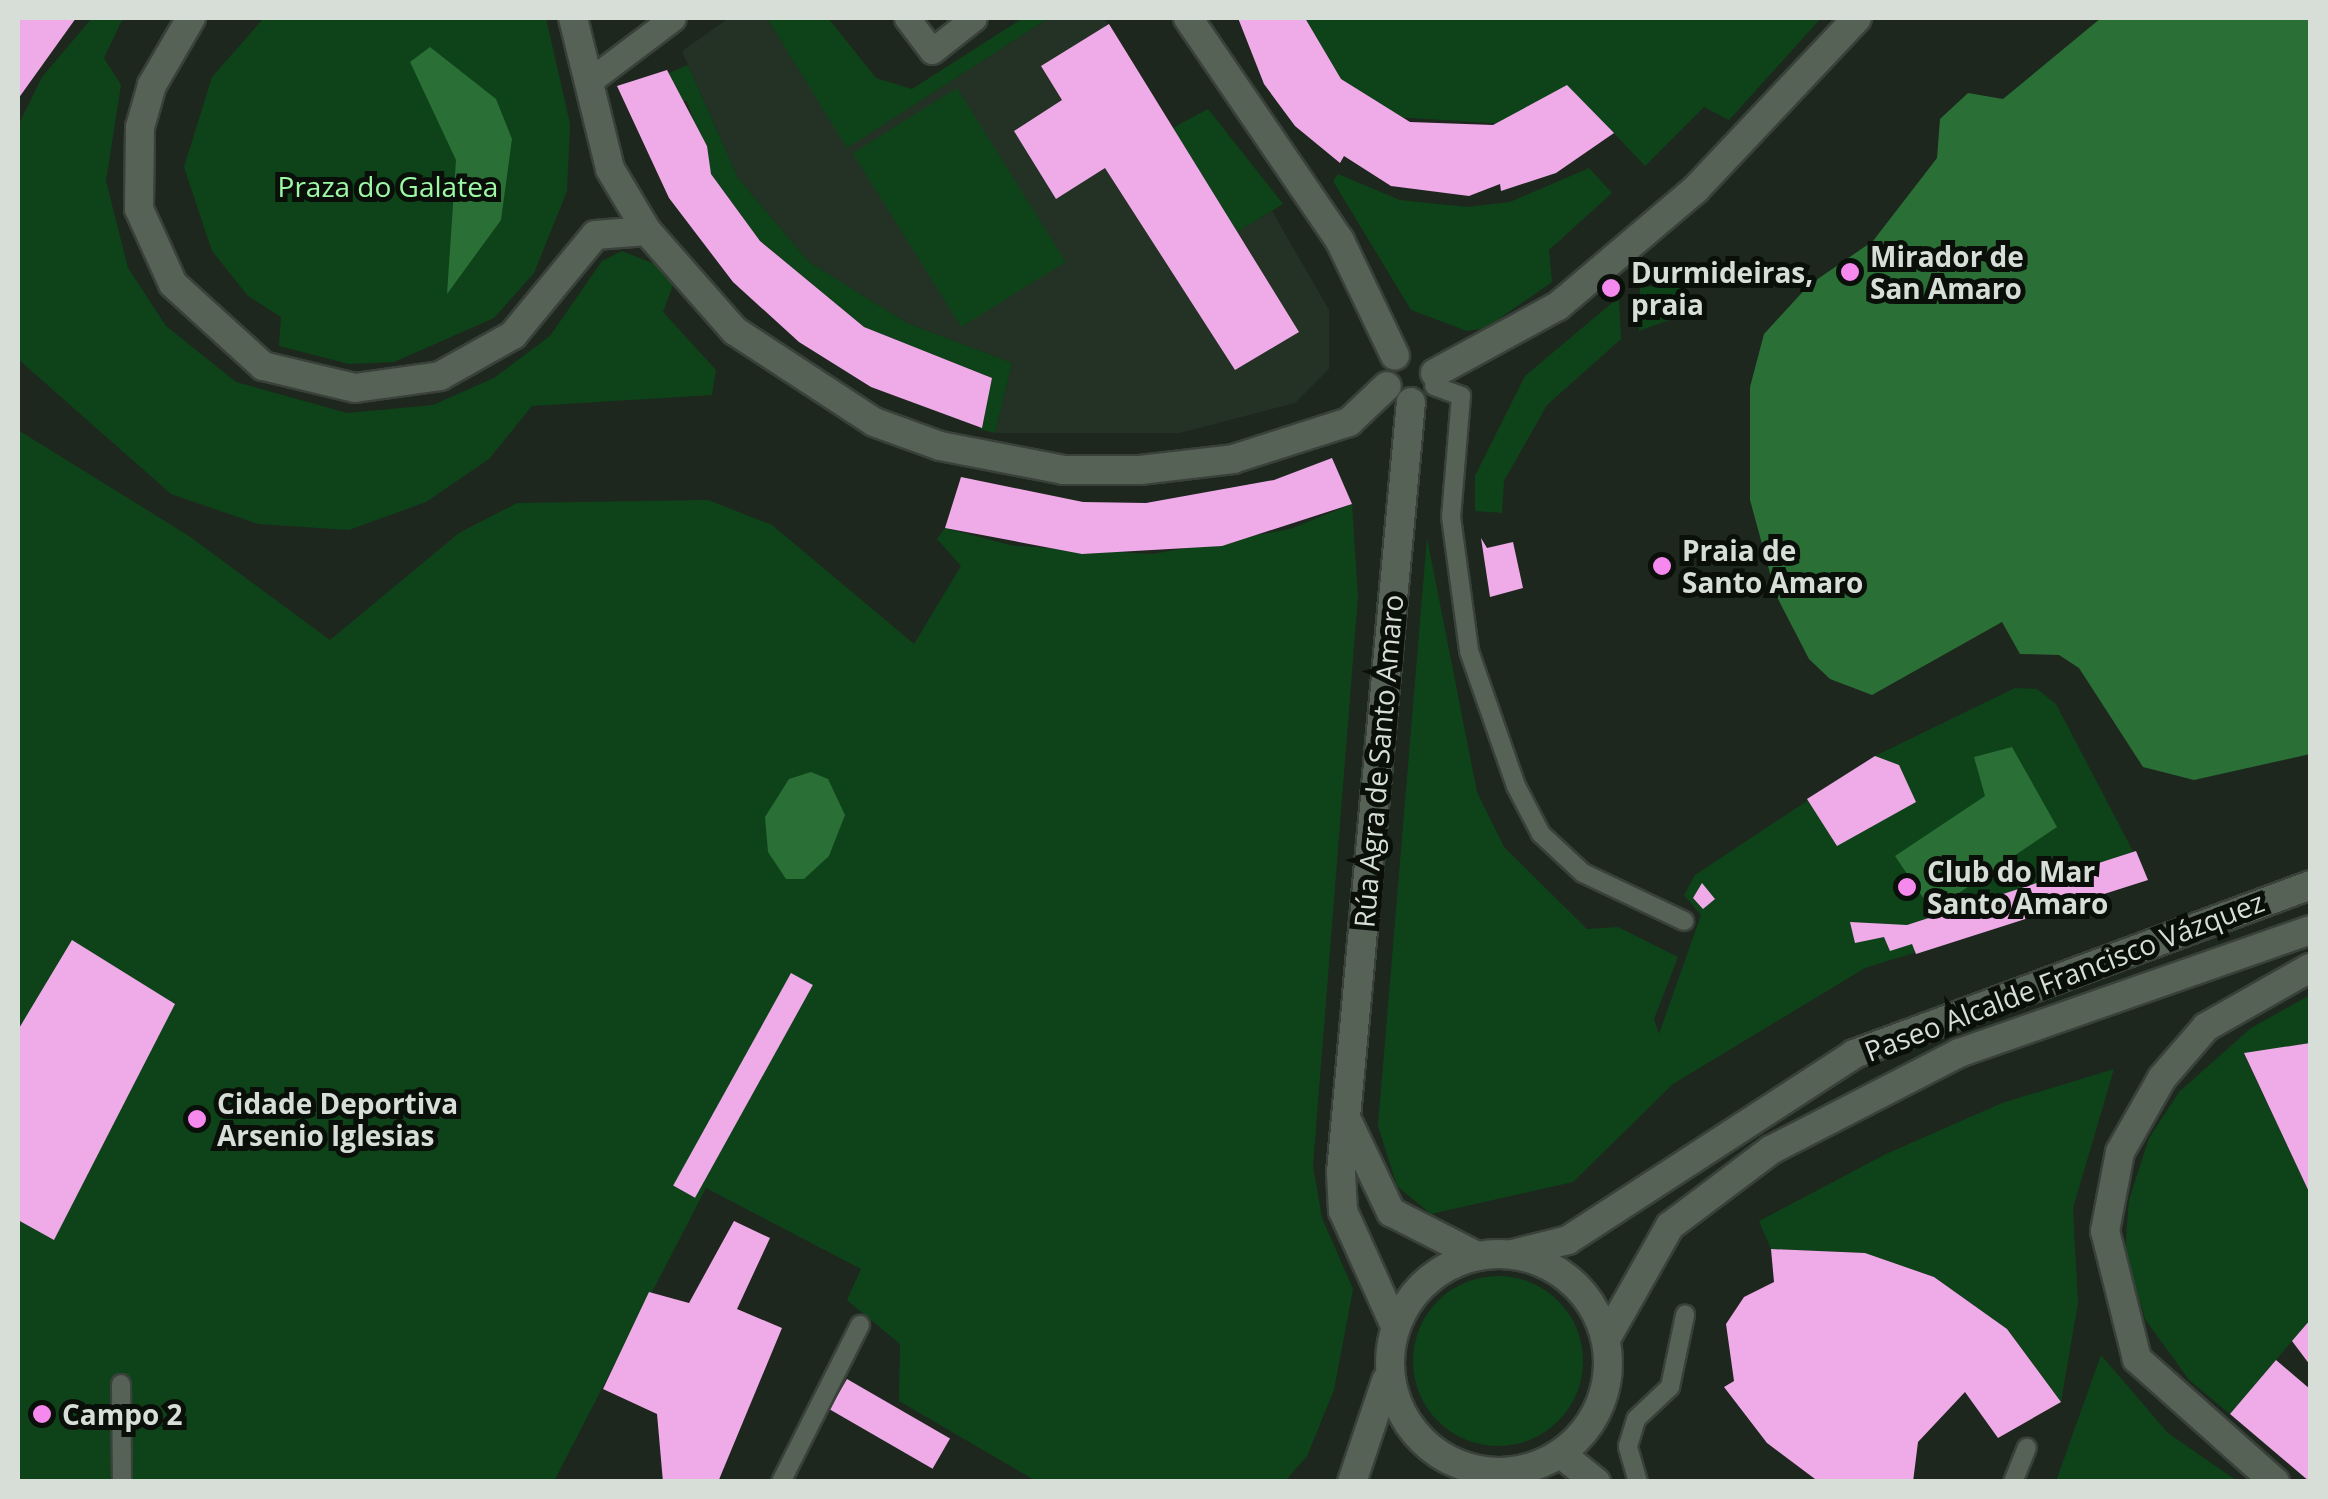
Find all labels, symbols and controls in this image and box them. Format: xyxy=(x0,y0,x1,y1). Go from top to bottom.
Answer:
park label: Praza do Galatea xyxy=(278,169,498,203)
place label: Mirador de San Amaro xyxy=(1870,239,2024,305)
place label: Durmideiras, praia xyxy=(1631,255,1813,321)
marker: Mirador de San Amaro xyxy=(1839,261,1861,283)
marker: Durmideiras, praia xyxy=(1600,277,1622,299)
place label: Praia de Santo Amaro xyxy=(1682,533,1863,599)
marker: Praia de Santo Amaro xyxy=(1651,555,1673,577)
street label: Rúa Agra de Santo Amaro xyxy=(1347,593,1409,929)
place label: Club do Mar Santo Amaro xyxy=(1927,854,2108,920)
marker: Club do Mar Santo Amaro xyxy=(1896,876,1918,898)
street label: Paseo Alcalde Francisco Vázquez xyxy=(1860,884,2268,1068)
place label: Cidade Deportiva Arsenio Iglesias xyxy=(217,1086,458,1152)
marker: Cidade Deportiva Arsenio Iglesias xyxy=(186,1108,208,1130)
place label: Campo 2 xyxy=(62,1397,183,1431)
marker: Campo 2 xyxy=(31,1403,53,1425)

